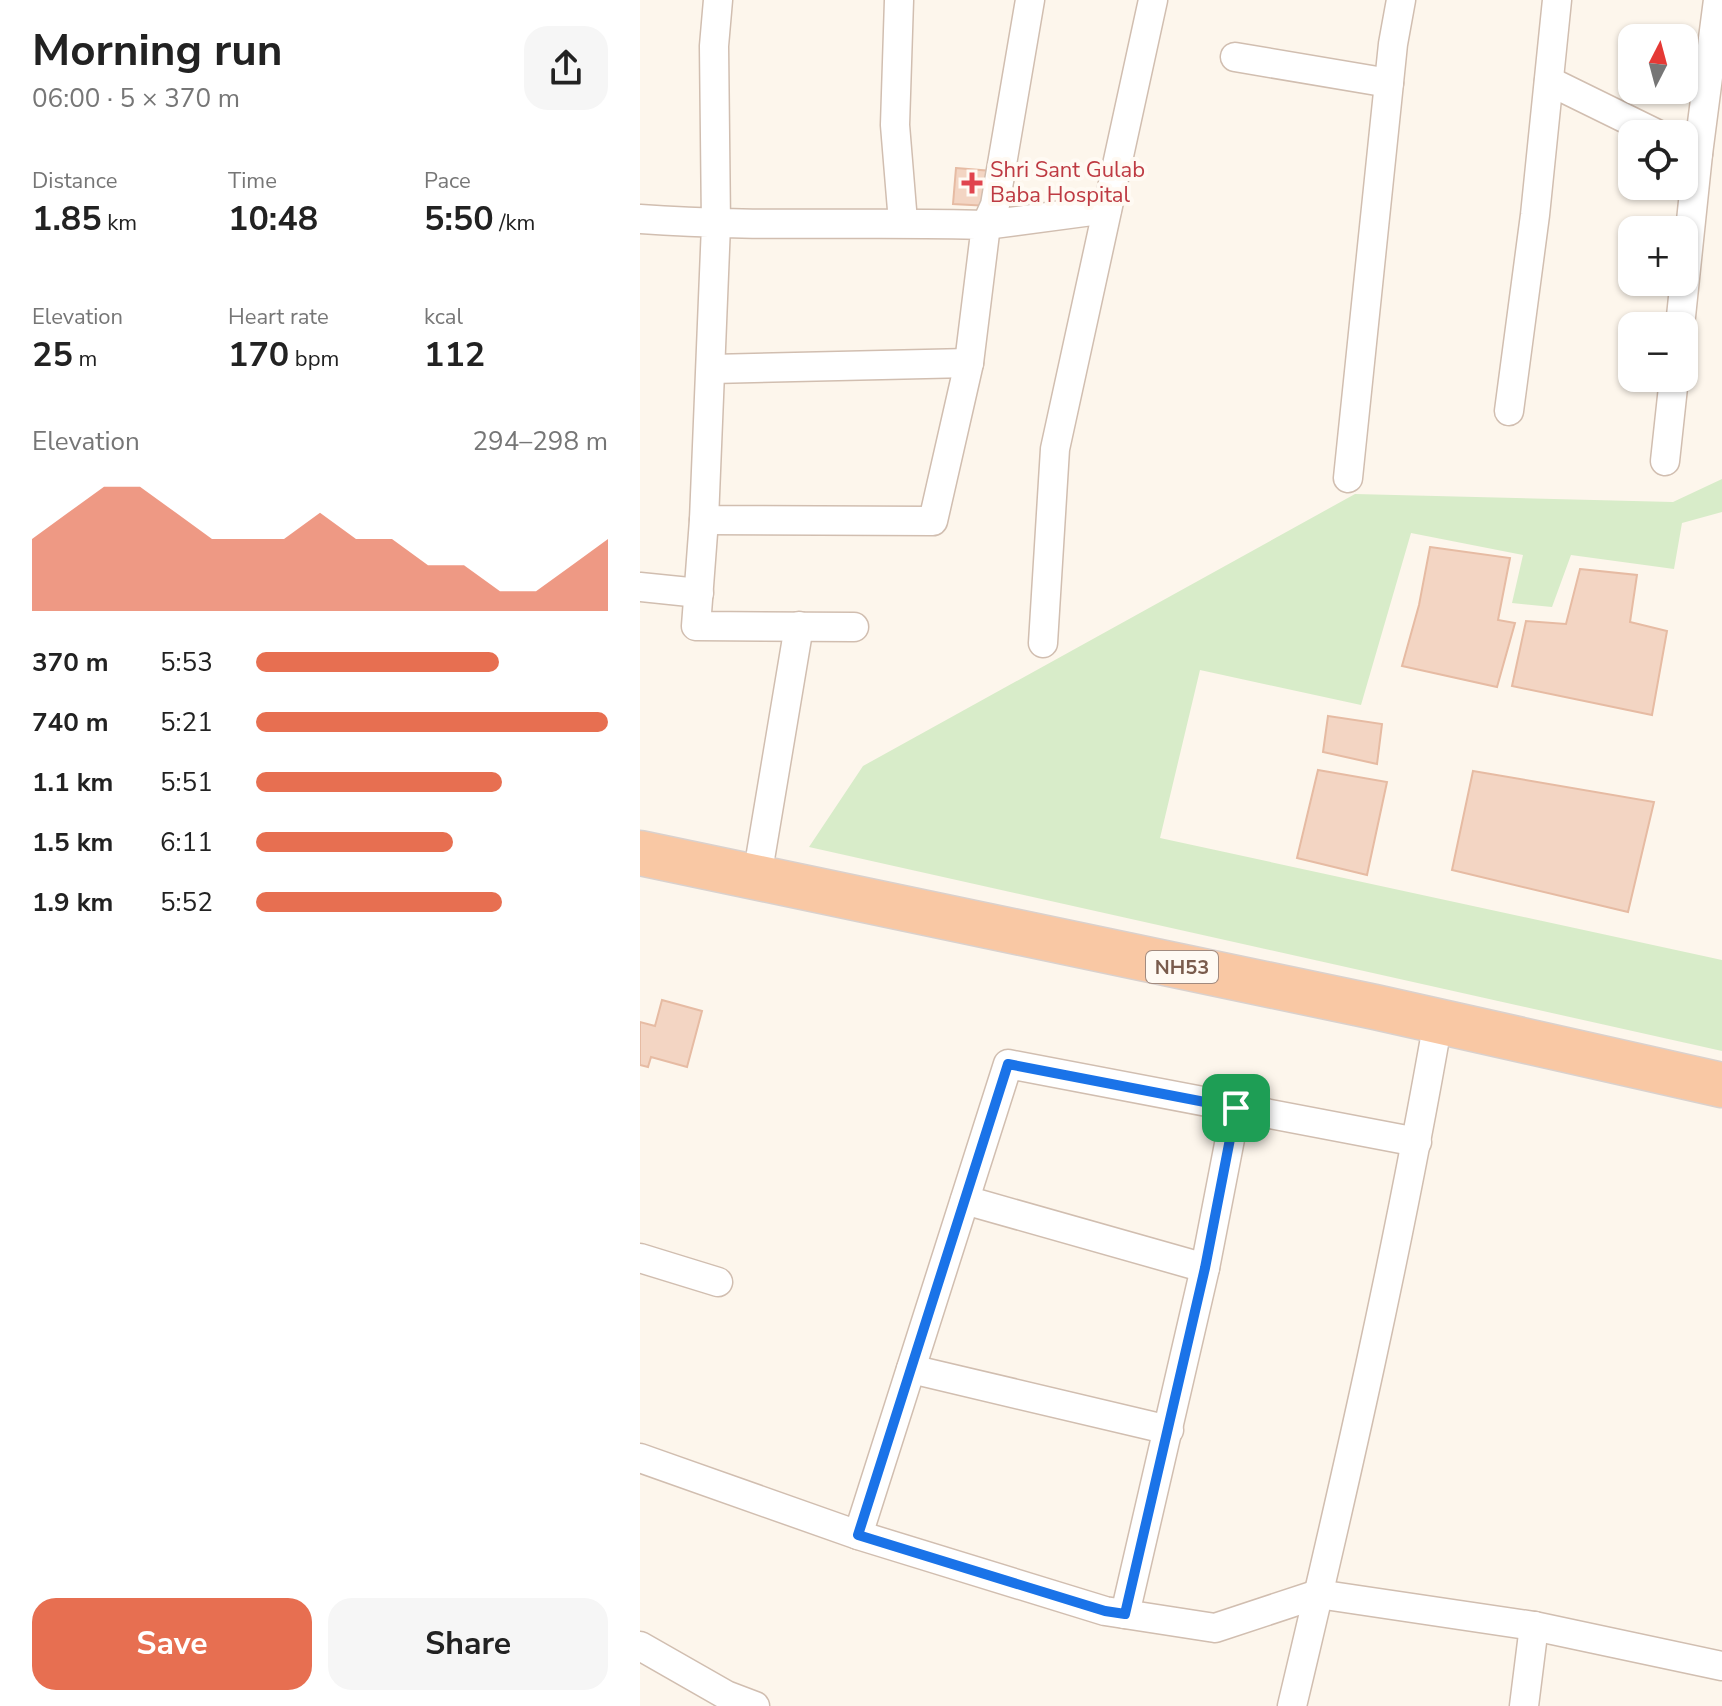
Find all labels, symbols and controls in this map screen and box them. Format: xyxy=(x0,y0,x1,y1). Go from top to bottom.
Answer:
text: Morning run xyxy=(32,21,282,81)
north arrow xyxy=(1618,24,1698,104)
map controls xyxy=(1618,24,1698,392)
button: share xyxy=(524,26,608,110)
text: 06:00 · 5 × 370 m xyxy=(32,81,240,116)
button: locate xyxy=(1618,120,1698,200)
place label: Shri Sant Gulab Baba Hospital xyxy=(990,155,1145,210)
text: Distance xyxy=(32,166,117,196)
text: Time xyxy=(228,166,277,196)
text: Pace xyxy=(424,166,471,196)
marker: Shri Sant Gulab Baba Hospital xyxy=(961,172,983,194)
text: 1.85 xyxy=(32,196,102,242)
text: 10:48 xyxy=(228,196,318,242)
text: 5:50 xyxy=(424,196,494,242)
text: km xyxy=(102,208,137,238)
text: /km xyxy=(494,208,535,238)
button: + xyxy=(1618,216,1698,296)
text: Elevation xyxy=(32,302,123,332)
text: Heart rate xyxy=(228,302,329,332)
text: kcal xyxy=(424,302,463,332)
button: − xyxy=(1618,312,1698,392)
text: 25 xyxy=(32,332,73,378)
text: 170 xyxy=(228,332,289,378)
text: 112 xyxy=(424,332,485,378)
text: m xyxy=(73,344,97,374)
text: bpm xyxy=(289,344,339,374)
text: Elevation xyxy=(32,424,140,459)
text: 294–298 m xyxy=(472,424,608,459)
text: 370 m xyxy=(32,645,109,680)
text: 5:53 xyxy=(160,645,213,680)
text: 740 m xyxy=(32,705,109,740)
text: 5:21 xyxy=(160,705,213,740)
text: 1.1 km xyxy=(32,765,113,800)
text: 5:51 xyxy=(160,765,213,800)
text: 1.5 km xyxy=(32,825,113,860)
text: 6:11 xyxy=(160,825,213,860)
text: 1.9 km xyxy=(32,885,113,920)
text: 5:52 xyxy=(160,885,213,920)
road number: NH53 xyxy=(1146,951,1218,983)
pin xyxy=(1202,1074,1270,1142)
icon: arrive xyxy=(1214,1086,1258,1130)
button: Save xyxy=(32,1598,312,1690)
button: Share xyxy=(328,1598,608,1690)

